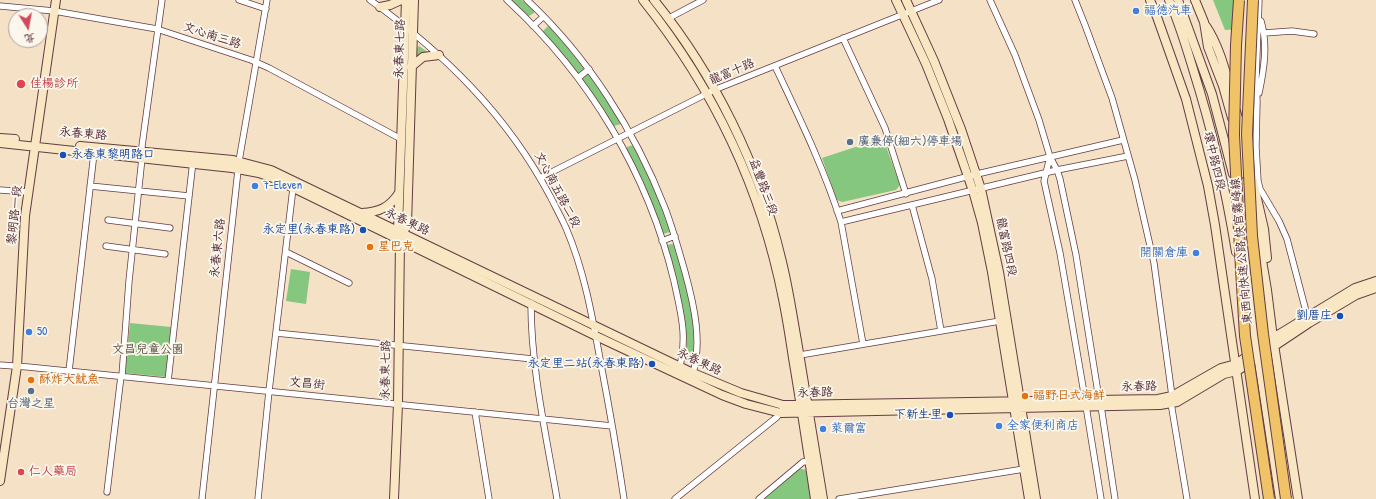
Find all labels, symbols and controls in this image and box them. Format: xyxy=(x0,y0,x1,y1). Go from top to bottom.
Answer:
place label: 福德汽車 xyxy=(1144,4,1192,18)
marker: 福德汽車 xyxy=(1131,6,1141,16)
north arrow xyxy=(8,8,48,48)
street label: 永春東七路 xyxy=(392,19,408,79)
street label: 文心南三路 xyxy=(181,20,243,52)
text: 北 xyxy=(23,31,37,47)
street label: 龍富十路 xyxy=(707,56,757,88)
place label: 佳楊診所 xyxy=(30,77,78,91)
marker: 佳楊診所 xyxy=(15,78,27,90)
street label: 永春東路 xyxy=(58,125,108,143)
street label: 環中路四段 xyxy=(1200,130,1228,192)
place label: 廣兼停(細六)停車場 xyxy=(858,135,962,149)
marker: 廣兼停(細六)停車場 xyxy=(845,137,855,147)
place label: 永春東黎明路口 xyxy=(71,148,155,162)
marker: 永春東黎明路口 xyxy=(58,150,68,160)
street label: 文心南五路二段 xyxy=(531,150,583,230)
street label: 益豐路三段 xyxy=(746,156,780,218)
street label: 東西向快速公路 快官霧峰線 xyxy=(1228,177,1256,325)
place label: 7-Eleven xyxy=(263,179,302,193)
marker: 7-Eleven xyxy=(250,181,260,191)
street label: 黎明路一段 xyxy=(5,184,25,246)
street label: 永春東路 xyxy=(382,205,432,239)
street label: 龍富路四段 xyxy=(993,216,1019,278)
street label: 永春東六路 xyxy=(208,217,228,279)
place label: 永定里(永春東路) xyxy=(263,223,355,237)
marker: 永定里(永春東路) xyxy=(358,225,368,235)
place label: 星巴克 xyxy=(378,240,414,254)
marker: 星巴克 xyxy=(365,242,375,252)
place label: 開關倉庫 xyxy=(1140,246,1188,260)
marker: 開關倉庫 xyxy=(1191,248,1201,258)
place label: 劉厝庄 xyxy=(1296,309,1332,323)
marker: 劉厝庄 xyxy=(1335,311,1345,321)
place label: 50 xyxy=(37,325,47,339)
marker: 50 xyxy=(24,327,34,337)
street label: 永春東七路 xyxy=(378,340,394,400)
park label: 文昌兒童公園 xyxy=(112,343,184,357)
street label: 永春東路 xyxy=(674,345,724,379)
place label: 永定里二站(永春東路) xyxy=(528,357,644,371)
marker: 永定里二站(永春東路) xyxy=(647,359,657,369)
place label: 酥炸大魷魚 xyxy=(39,373,99,387)
marker: 酥炸大魷魚 xyxy=(26,375,36,385)
street label: 文昌街 xyxy=(288,375,326,393)
street label: 永春路 xyxy=(1121,379,1157,395)
street label: 永春路 xyxy=(797,385,833,401)
marker: 台灣之星 xyxy=(26,386,36,396)
place label: 福野日式海鮮 xyxy=(1033,389,1105,403)
marker: 福野日式海鮮 xyxy=(1020,391,1030,401)
place label: 台灣之星 xyxy=(7,397,55,411)
place label: 下新生里 xyxy=(894,408,942,422)
marker: 下新生里 xyxy=(945,410,955,420)
place label: 全家便利商店 xyxy=(1007,419,1079,433)
marker: 全家便利商店 xyxy=(994,421,1004,431)
place label: 萊爾富 xyxy=(831,422,867,436)
marker: 萊爾富 xyxy=(818,424,828,434)
place label: 仁人藥局 xyxy=(29,465,77,479)
marker: 仁人藥局 xyxy=(16,467,26,477)

